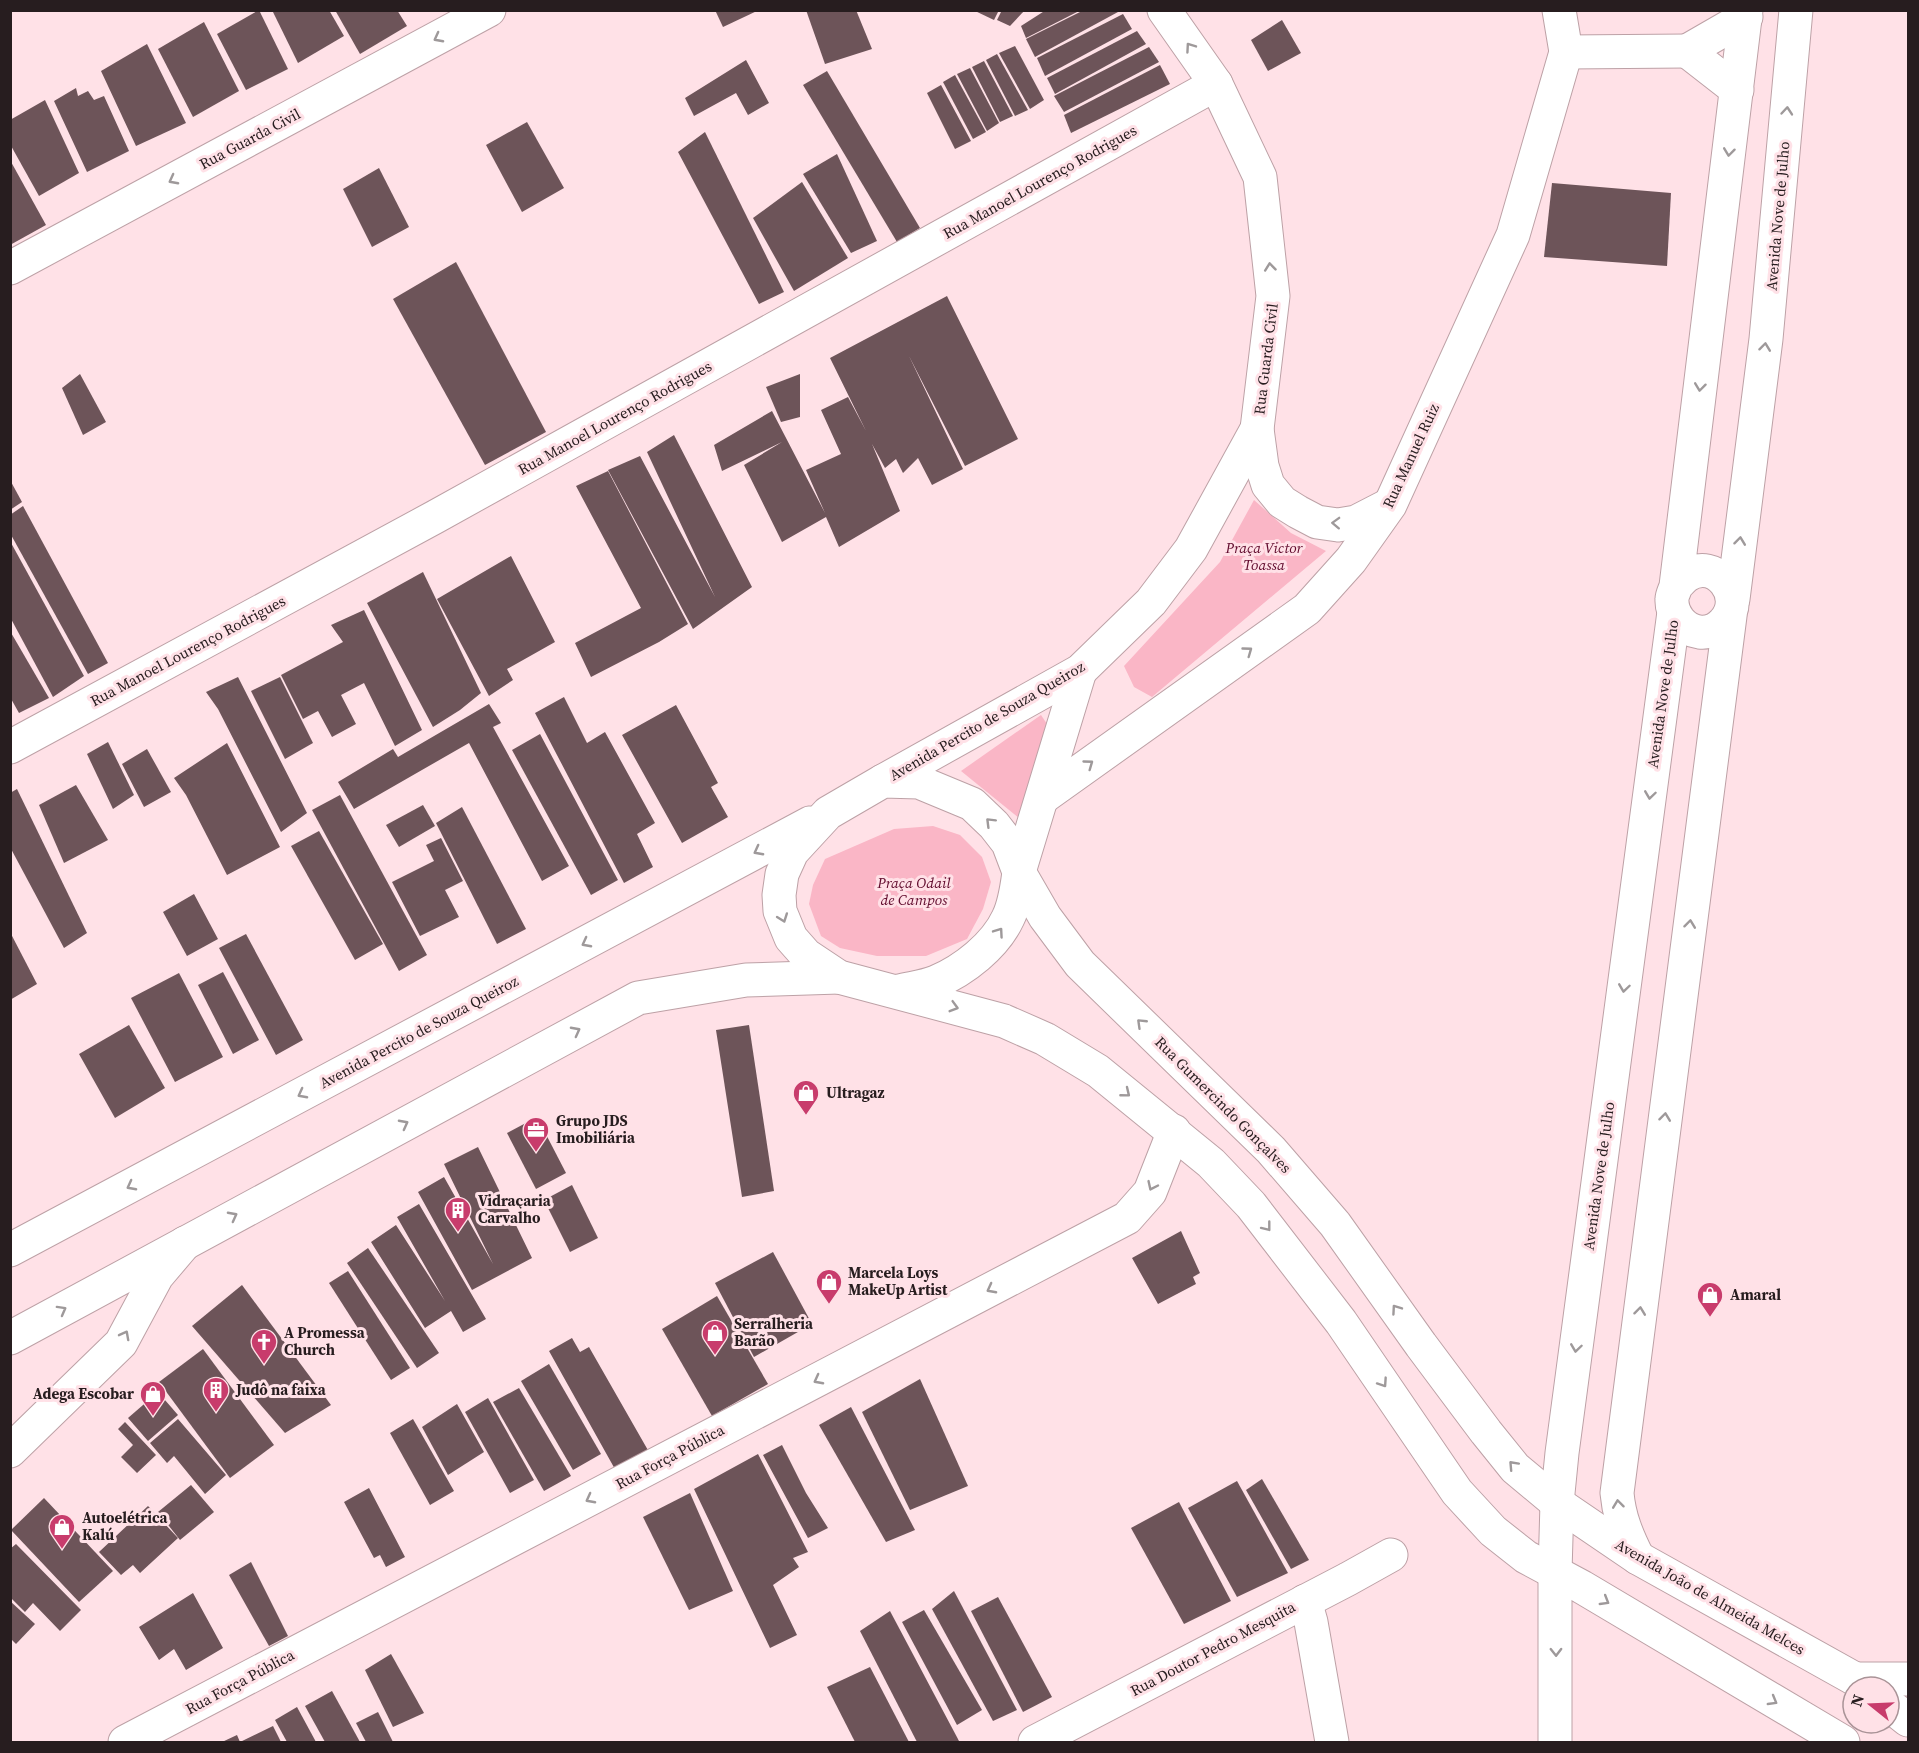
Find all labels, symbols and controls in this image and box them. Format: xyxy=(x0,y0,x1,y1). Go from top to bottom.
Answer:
one-way arrow xyxy=(433,31,444,42)
one-way arrow xyxy=(1186,43,1197,54)
street label: Rua Guarda Civil xyxy=(195,103,305,174)
one-way arrow xyxy=(1780,107,1793,116)
street label: Rua Manoel Lourenço Rodrigues xyxy=(939,119,1140,244)
street label: Avenida Nove de Julho xyxy=(1761,140,1794,291)
one-way arrow xyxy=(1723,147,1736,157)
one-way arrow xyxy=(169,173,180,184)
one-way arrow xyxy=(1264,262,1277,271)
street label: Rua Guarda Civil xyxy=(1248,302,1283,416)
one-way arrow xyxy=(1759,343,1771,352)
street label: Rua Manoel Lourenço Rodrigues xyxy=(514,355,715,480)
one-way arrow xyxy=(1695,383,1707,392)
street label: Rua Manuel Ruiz xyxy=(1377,400,1444,511)
one-way arrow xyxy=(1331,517,1340,530)
one-way arrow xyxy=(1734,536,1746,545)
park label: Praça Victor Toassa xyxy=(1225,537,1303,575)
street label: Rua Manoel Lourenço Rodrigues xyxy=(86,590,289,711)
street label: Avenida Nove de Julho xyxy=(1642,618,1683,770)
one-way arrow xyxy=(1241,647,1252,658)
street label: Avenida Percito de Souza Queiroz xyxy=(885,656,1088,785)
one-way arrow xyxy=(1083,760,1094,771)
one-way arrow xyxy=(1644,790,1656,799)
one-way arrow xyxy=(987,818,998,829)
one-way arrow xyxy=(753,844,764,855)
park label: Praça Odail de Campos xyxy=(876,872,952,910)
one-way arrow xyxy=(776,912,789,922)
one-way arrow xyxy=(1684,919,1696,928)
one-way arrow xyxy=(992,927,1003,938)
one-way arrow xyxy=(581,936,592,947)
street label: Avenida Percito de Souza Queiroz xyxy=(316,970,522,1093)
one-way arrow xyxy=(1618,983,1631,992)
one-way arrow xyxy=(948,999,958,1012)
one-way arrow xyxy=(1137,1020,1148,1031)
one-way arrow xyxy=(570,1027,580,1038)
street label: Rua Gumercindo Gonçalves xyxy=(1150,1032,1296,1178)
shop icon: Ultragaz xyxy=(791,1078,821,1116)
place label: Ultragaz xyxy=(826,1082,885,1103)
one-way arrow xyxy=(1119,1086,1130,1097)
one-way arrow xyxy=(298,1087,309,1098)
street label: Avenida Nove de Julho xyxy=(1578,1100,1619,1252)
place label: Grupo JDS Imobiliária xyxy=(556,1110,636,1148)
one-way arrow xyxy=(1659,1113,1671,1122)
office icon: Grupo JDS Imobiliária xyxy=(521,1115,551,1153)
one-way arrow xyxy=(398,1120,409,1131)
one-way arrow xyxy=(126,1179,137,1190)
one-way arrow xyxy=(1147,1179,1159,1190)
place label: Vidraçaria Carvalho xyxy=(478,1190,552,1228)
building icon: Vidraçaria Carvalho xyxy=(443,1195,473,1233)
one-way arrow xyxy=(227,1212,237,1223)
one-way arrow xyxy=(1260,1220,1271,1231)
place label: Marcela Loys MakeUp Artist xyxy=(848,1262,948,1300)
shop icon: Marcela Loys MakeUp Artist xyxy=(814,1267,844,1305)
shop icon: Amaral xyxy=(1695,1280,1725,1318)
one-way arrow xyxy=(987,1282,997,1293)
place label: Amaral xyxy=(1730,1284,1781,1305)
one-way arrow xyxy=(1392,1305,1403,1316)
one-way arrow xyxy=(56,1306,66,1317)
one-way arrow xyxy=(1634,1306,1646,1315)
place label: Serralheria Barão xyxy=(734,1313,814,1351)
shop icon: Serralheria Barão xyxy=(700,1318,730,1356)
place label: A Promessa Church xyxy=(284,1322,366,1360)
church icon: A Promessa Church xyxy=(249,1327,279,1365)
one-way arrow xyxy=(118,1331,129,1341)
one-way arrow xyxy=(1571,1343,1583,1352)
one-way arrow xyxy=(813,1372,824,1384)
building icon: Judô na faixa xyxy=(201,1375,231,1413)
one-way arrow xyxy=(1376,1377,1387,1388)
shop icon: Adega Escobar xyxy=(138,1379,168,1417)
place label: Judô na faixa xyxy=(235,1379,327,1400)
place label: Adega Escobar xyxy=(33,1383,134,1404)
street label: Rua Força Pública xyxy=(612,1419,728,1494)
one-way arrow xyxy=(1509,1461,1520,1471)
one-way arrow xyxy=(585,1492,596,1504)
one-way arrow xyxy=(1612,1499,1625,1509)
place label: Autoelétrica Kalú xyxy=(82,1507,169,1545)
shop icon: Autoelétrica Kalú xyxy=(47,1512,77,1550)
street label: Avenida João de Almeida Melces xyxy=(1612,1534,1809,1660)
one-way arrow xyxy=(1599,1594,1609,1605)
street label: Rua Doutor Pedro Mesquita xyxy=(1127,1596,1299,1701)
street label: Rua Força Pública xyxy=(182,1644,298,1719)
one-way arrow xyxy=(1550,1647,1562,1656)
north arrow xyxy=(1841,1675,1901,1735)
text: N xyxy=(1844,1691,1869,1709)
one-way arrow xyxy=(1767,1693,1777,1705)

